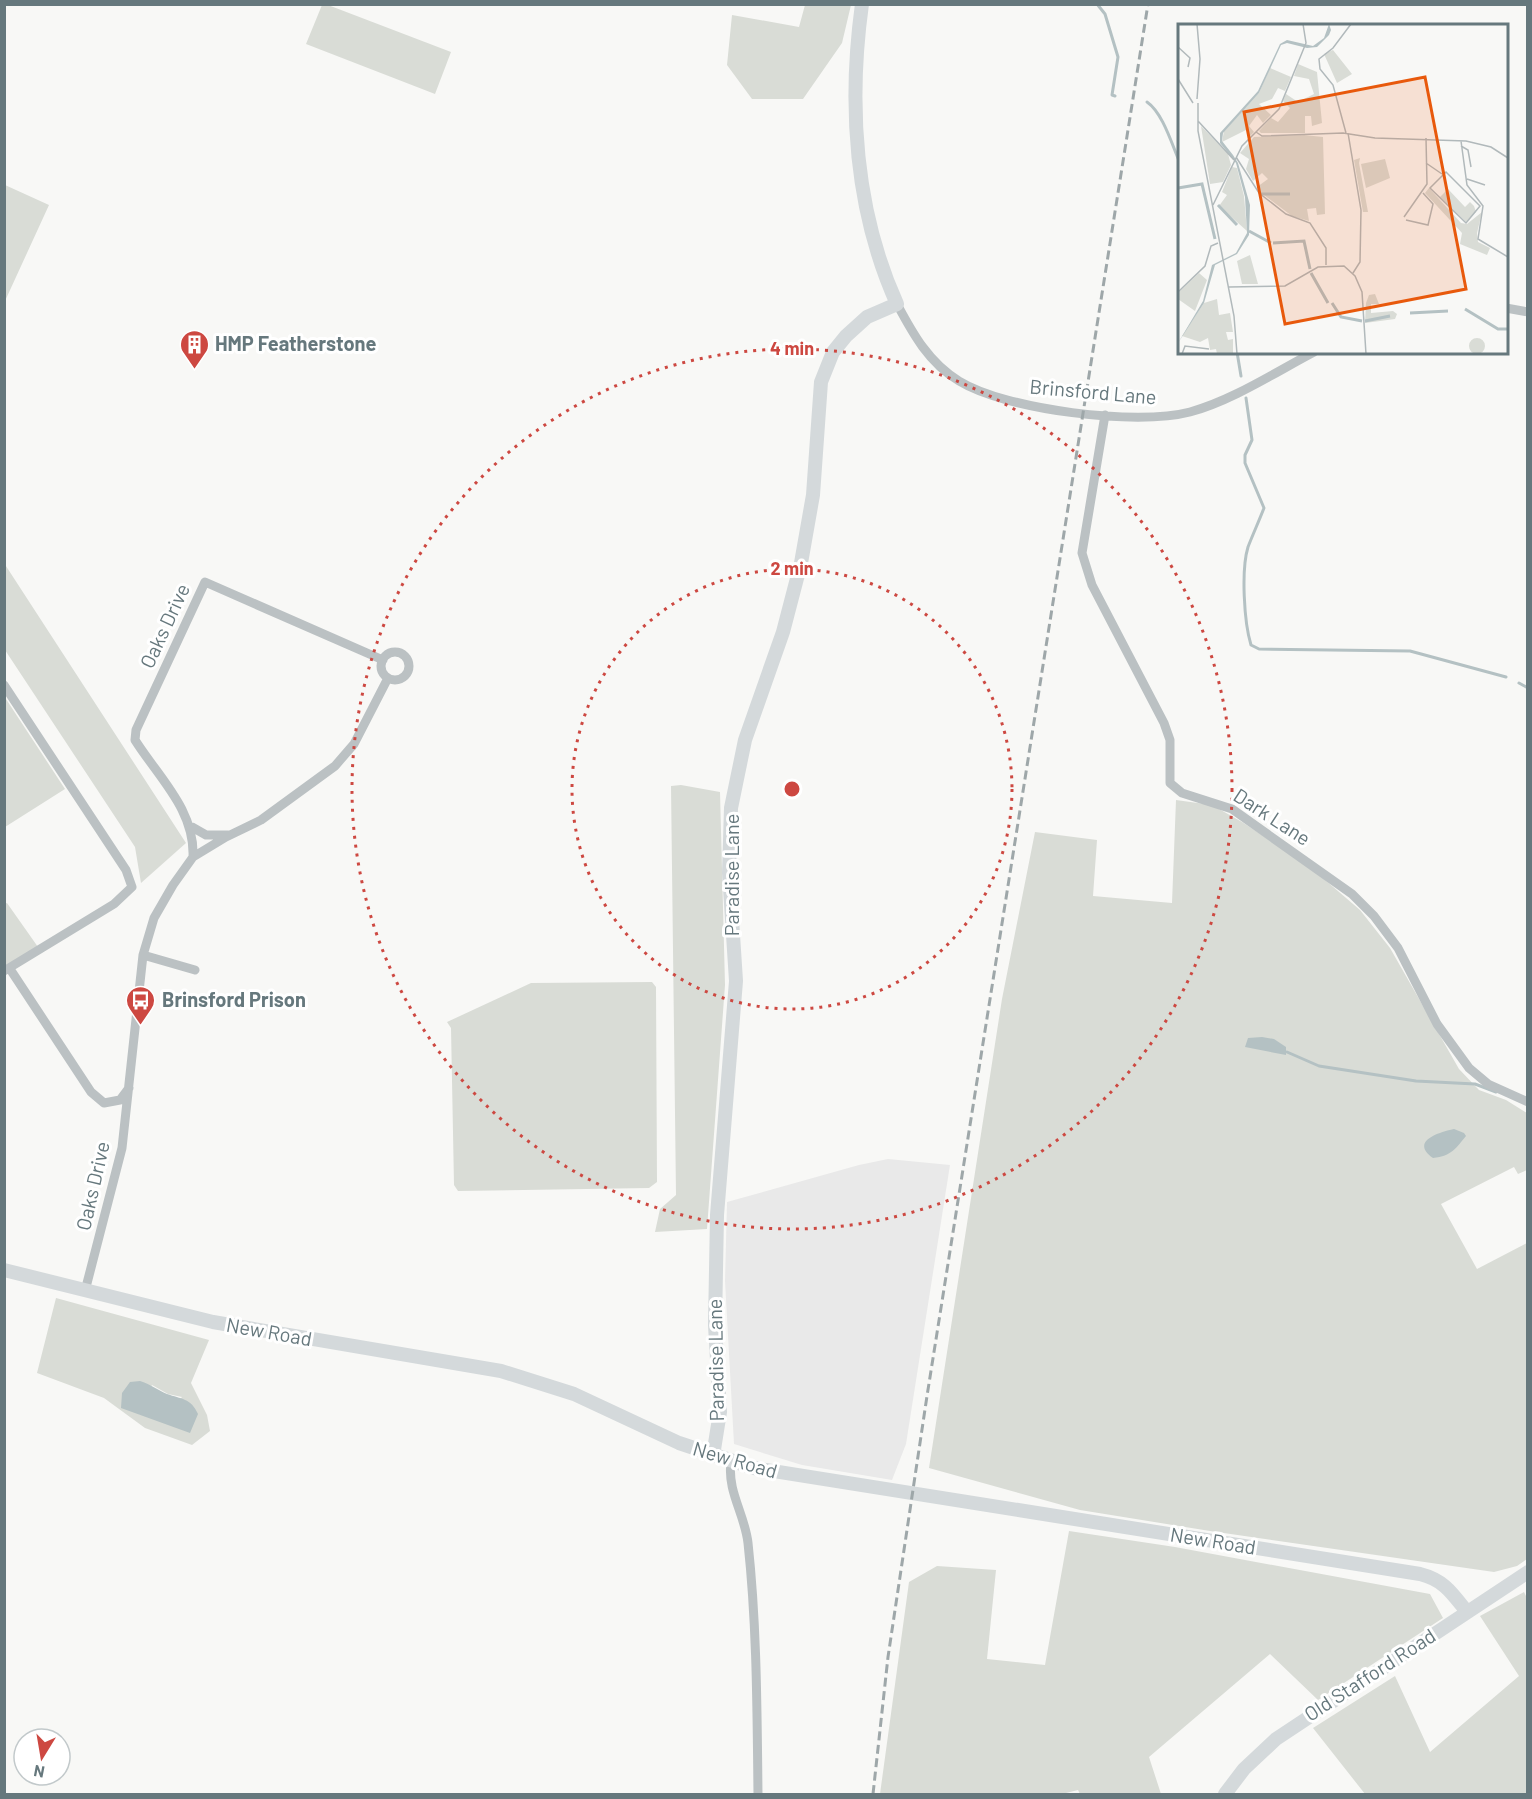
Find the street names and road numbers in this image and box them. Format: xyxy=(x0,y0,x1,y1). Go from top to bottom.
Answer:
street label: Brinsford Lane xyxy=(1029,373,1158,409)
street label: Oaks Drive xyxy=(134,579,194,672)
street label: Dark Lane xyxy=(1230,783,1315,850)
street label: Paradise Lane xyxy=(719,814,743,936)
street label: Oaks Drive xyxy=(70,1139,114,1233)
street label: Paradise Lane xyxy=(702,1298,728,1422)
street label: New Road xyxy=(224,1312,314,1350)
street label: New Road xyxy=(690,1436,780,1483)
street label: New Road xyxy=(1169,1521,1258,1559)
street label: Old Stafford Road xyxy=(1299,1623,1440,1726)

